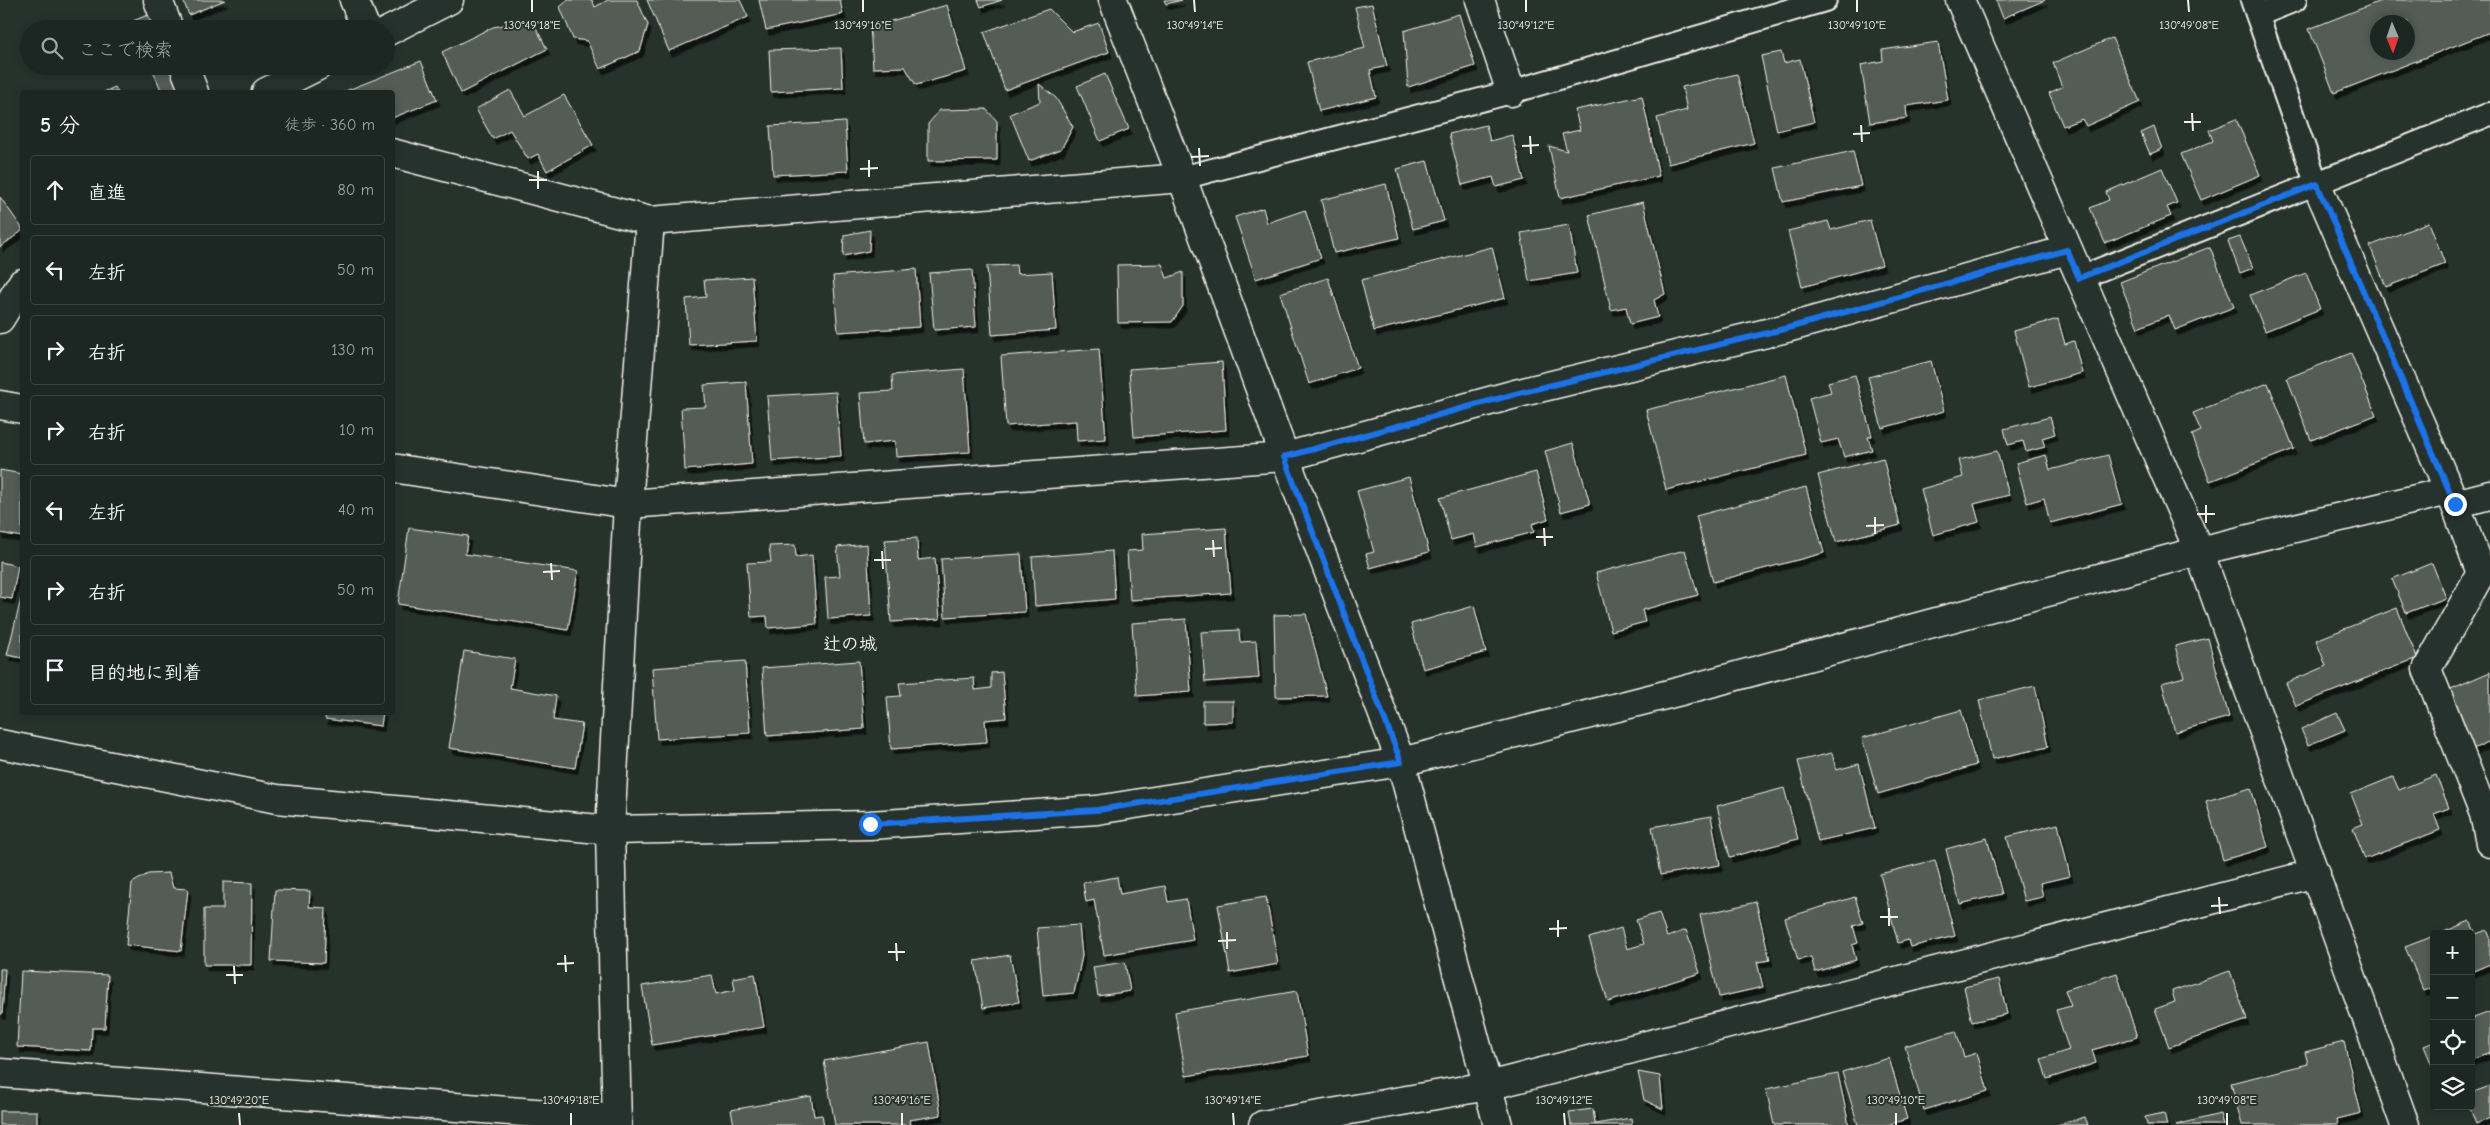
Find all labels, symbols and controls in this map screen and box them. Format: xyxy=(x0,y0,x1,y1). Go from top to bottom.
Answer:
north arrow xyxy=(2370,15,2415,60)
text: 130°49'18"E xyxy=(503,18,561,32)
text: 130°49'16"E xyxy=(834,18,892,32)
text: 130°49'14"E xyxy=(1167,18,1223,32)
text: 130°49'12"E xyxy=(1497,18,1555,32)
text: 130°49'10"E xyxy=(1828,18,1886,32)
text: 130°49'08"E xyxy=(2159,18,2219,32)
search box xyxy=(20,20,395,75)
icon: search xyxy=(38,34,66,62)
text: ここで検索 xyxy=(78,39,173,61)
text: 5 分 xyxy=(40,113,80,137)
text: 徒歩 · 360 m xyxy=(284,116,375,134)
icon: ahead xyxy=(41,176,69,204)
text: 80 m xyxy=(337,181,374,199)
text: 直進 xyxy=(88,182,126,204)
icon: left xyxy=(41,256,69,284)
text: 50 m xyxy=(337,261,374,279)
text: 左折 xyxy=(88,262,126,284)
icon: right xyxy=(41,336,69,364)
text: 130 m xyxy=(331,341,374,359)
text: 右折 xyxy=(88,342,126,364)
icon: right xyxy=(41,416,69,444)
text: 10 m xyxy=(339,421,374,439)
text: 右折 xyxy=(88,422,126,444)
route end xyxy=(2444,493,2467,516)
icon: left xyxy=(41,496,69,524)
text: 40 m xyxy=(338,501,374,519)
text: 左折 xyxy=(88,502,126,524)
icon: right xyxy=(41,576,69,604)
text: 50 m xyxy=(337,581,374,599)
text: 右折 xyxy=(88,582,126,604)
district label: 辻の城 xyxy=(823,634,877,655)
icon: arrive xyxy=(41,656,69,684)
text: 目的地に到着 xyxy=(88,662,202,684)
route start xyxy=(859,813,882,836)
map controls xyxy=(2430,930,2475,1110)
button: + xyxy=(2430,930,2475,975)
button: − xyxy=(2430,975,2475,1020)
button: locate xyxy=(2430,1020,2475,1065)
button: layers xyxy=(2430,1065,2475,1110)
text: 130°49'20"E xyxy=(209,1093,269,1107)
text: 130°49'18"E xyxy=(542,1093,600,1107)
text: 130°49'16"E xyxy=(873,1093,931,1107)
text: 130°49'14"E xyxy=(1205,1093,1261,1107)
text: 130°49'12"E xyxy=(1535,1093,1593,1107)
text: 130°49'10"E xyxy=(1867,1093,1925,1107)
text: 130°49'08"E xyxy=(2197,1093,2257,1107)

